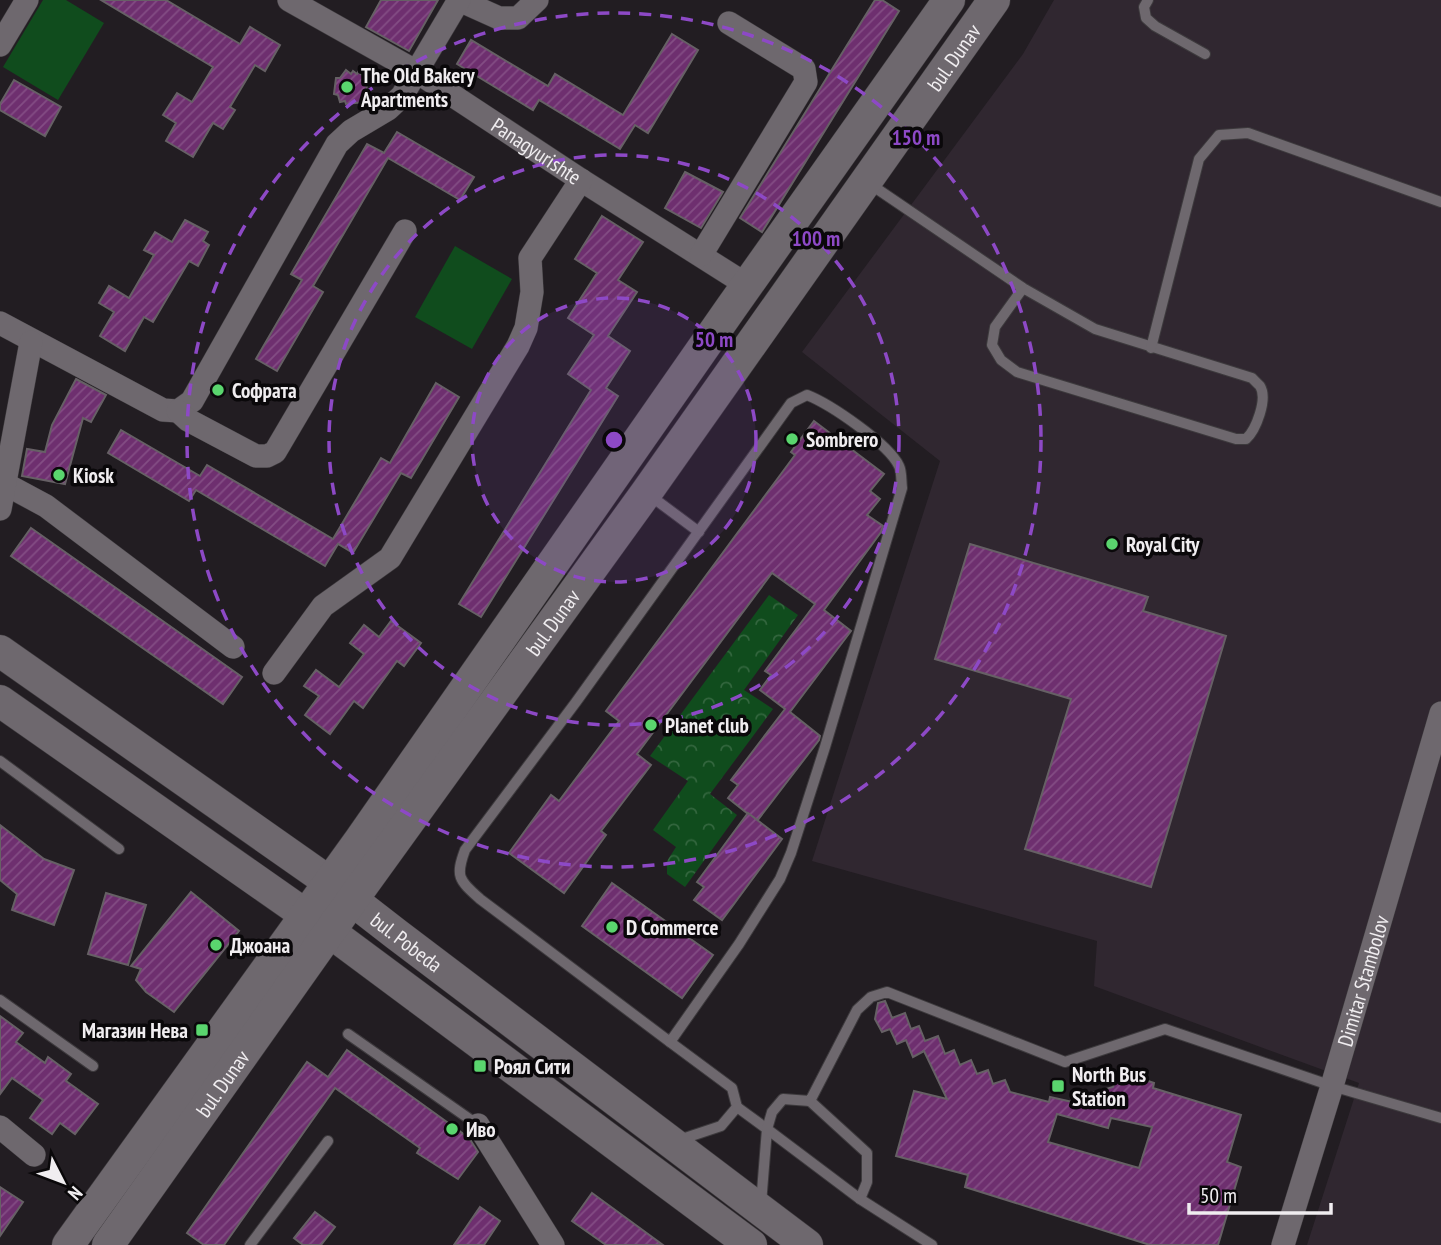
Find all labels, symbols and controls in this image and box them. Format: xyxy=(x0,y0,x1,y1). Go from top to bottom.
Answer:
street label: bul. Dunav xyxy=(921,18,987,96)
place label: The Old Bakery Apartments xyxy=(360,62,475,113)
marker: The Old Bakery Apartments xyxy=(339,79,355,95)
street label: Panagyurishte xyxy=(487,111,587,190)
text: 150 m xyxy=(892,124,940,151)
text: 100 m xyxy=(792,225,840,252)
text: 50 m xyxy=(695,326,733,353)
place label: Софрата xyxy=(232,377,297,404)
marker: Софрата xyxy=(210,382,226,398)
place label: Sombrero xyxy=(806,426,878,453)
centre of rings xyxy=(602,428,626,452)
marker: Sombrero xyxy=(784,431,800,447)
place label: Kiosk xyxy=(73,462,114,489)
marker: Kiosk xyxy=(51,467,67,483)
place label: Royal City xyxy=(1126,531,1200,558)
marker: Royal City xyxy=(1104,536,1120,552)
street label: bul. Dunav xyxy=(519,583,586,661)
place label: Planet club xyxy=(665,712,749,739)
marker: Planet club xyxy=(643,717,659,733)
street label: bul. Pobeda xyxy=(365,906,448,978)
street label: Dimitar Stambolov xyxy=(1331,911,1395,1049)
place label: D Commerce xyxy=(626,914,718,941)
marker: D Commerce xyxy=(604,919,620,935)
place label: Джоана xyxy=(230,932,290,959)
marker: Джоана xyxy=(208,937,224,953)
place label: Магазин Нева xyxy=(82,1017,188,1044)
marker: Магазин Нева xyxy=(194,1022,210,1038)
street label: bul. Dunav xyxy=(189,1044,256,1122)
place label: Роял Сити xyxy=(494,1053,570,1080)
marker: Роял Сити xyxy=(472,1058,488,1074)
place label: North Bus Station xyxy=(1072,1061,1146,1112)
marker: North Bus Station xyxy=(1050,1078,1066,1094)
place label: Иво xyxy=(466,1116,496,1143)
marker: Иво xyxy=(444,1121,460,1137)
north arrow xyxy=(28,1147,98,1217)
scale bar xyxy=(1189,1172,1331,1216)
text: N xyxy=(63,1182,88,1205)
text: 50 m xyxy=(1200,1182,1237,1209)

